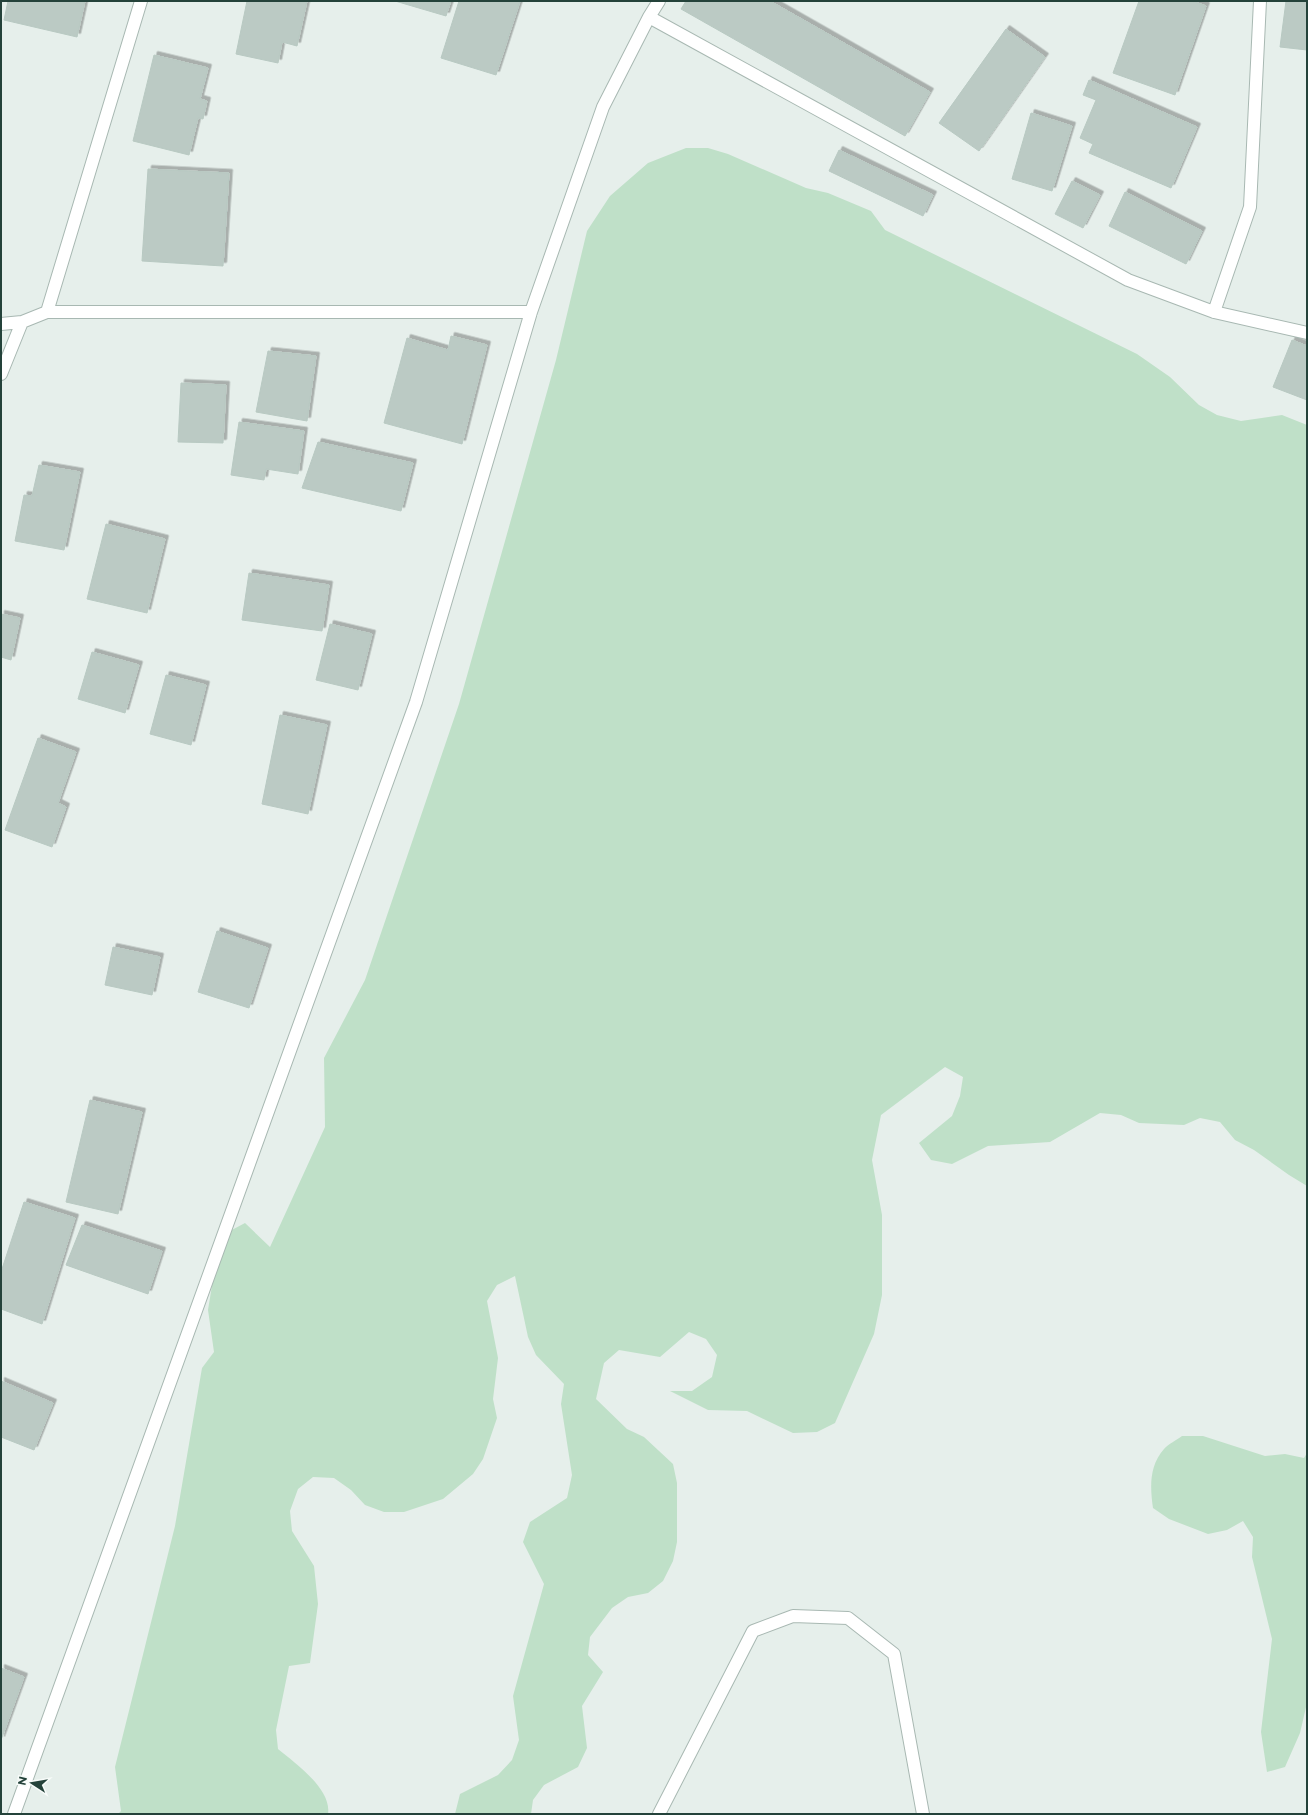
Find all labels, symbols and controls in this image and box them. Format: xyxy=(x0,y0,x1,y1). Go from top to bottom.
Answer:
north arrow xyxy=(12,1763,52,1803)
text: N xyxy=(14,1775,30,1787)

